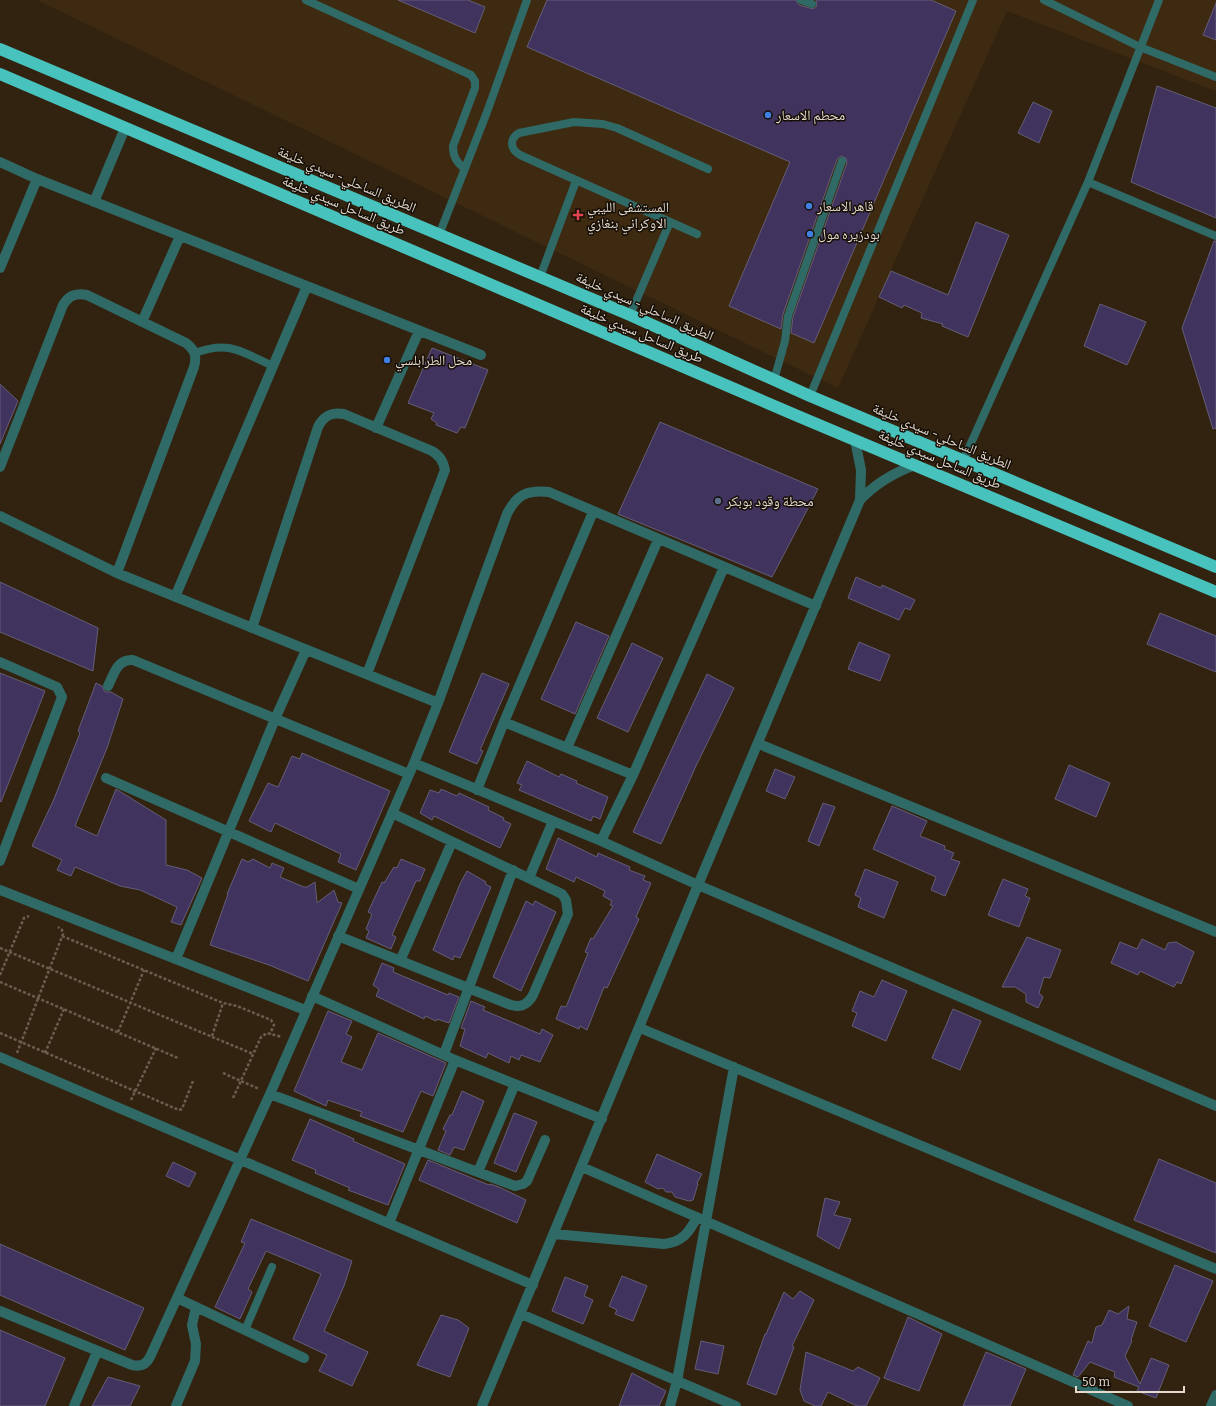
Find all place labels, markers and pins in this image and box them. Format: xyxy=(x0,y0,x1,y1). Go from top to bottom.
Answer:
place label: محطم الاسعار xyxy=(775,107,845,125)
marker: محطم الاسعار xyxy=(763,110,773,120)
place label: قاهرالاسعار xyxy=(816,198,874,215)
place label: المستشفى الليبي الاوكراني بنغازي xyxy=(587,199,669,235)
marker: قاهرالاسعار xyxy=(804,201,814,211)
marker: المستشفى الليبي الاوكراني بنغازي xyxy=(572,209,584,221)
place label: بودزيره مول xyxy=(818,226,880,243)
marker: بودزيره مول xyxy=(805,229,815,239)
place label: محل الطرابلسي xyxy=(395,352,472,372)
marker: محل الطرابلسي xyxy=(382,355,392,365)
place label: محطة وقود بوبكر xyxy=(725,493,814,510)
marker: محطة وقود بوبكر xyxy=(713,496,723,506)

